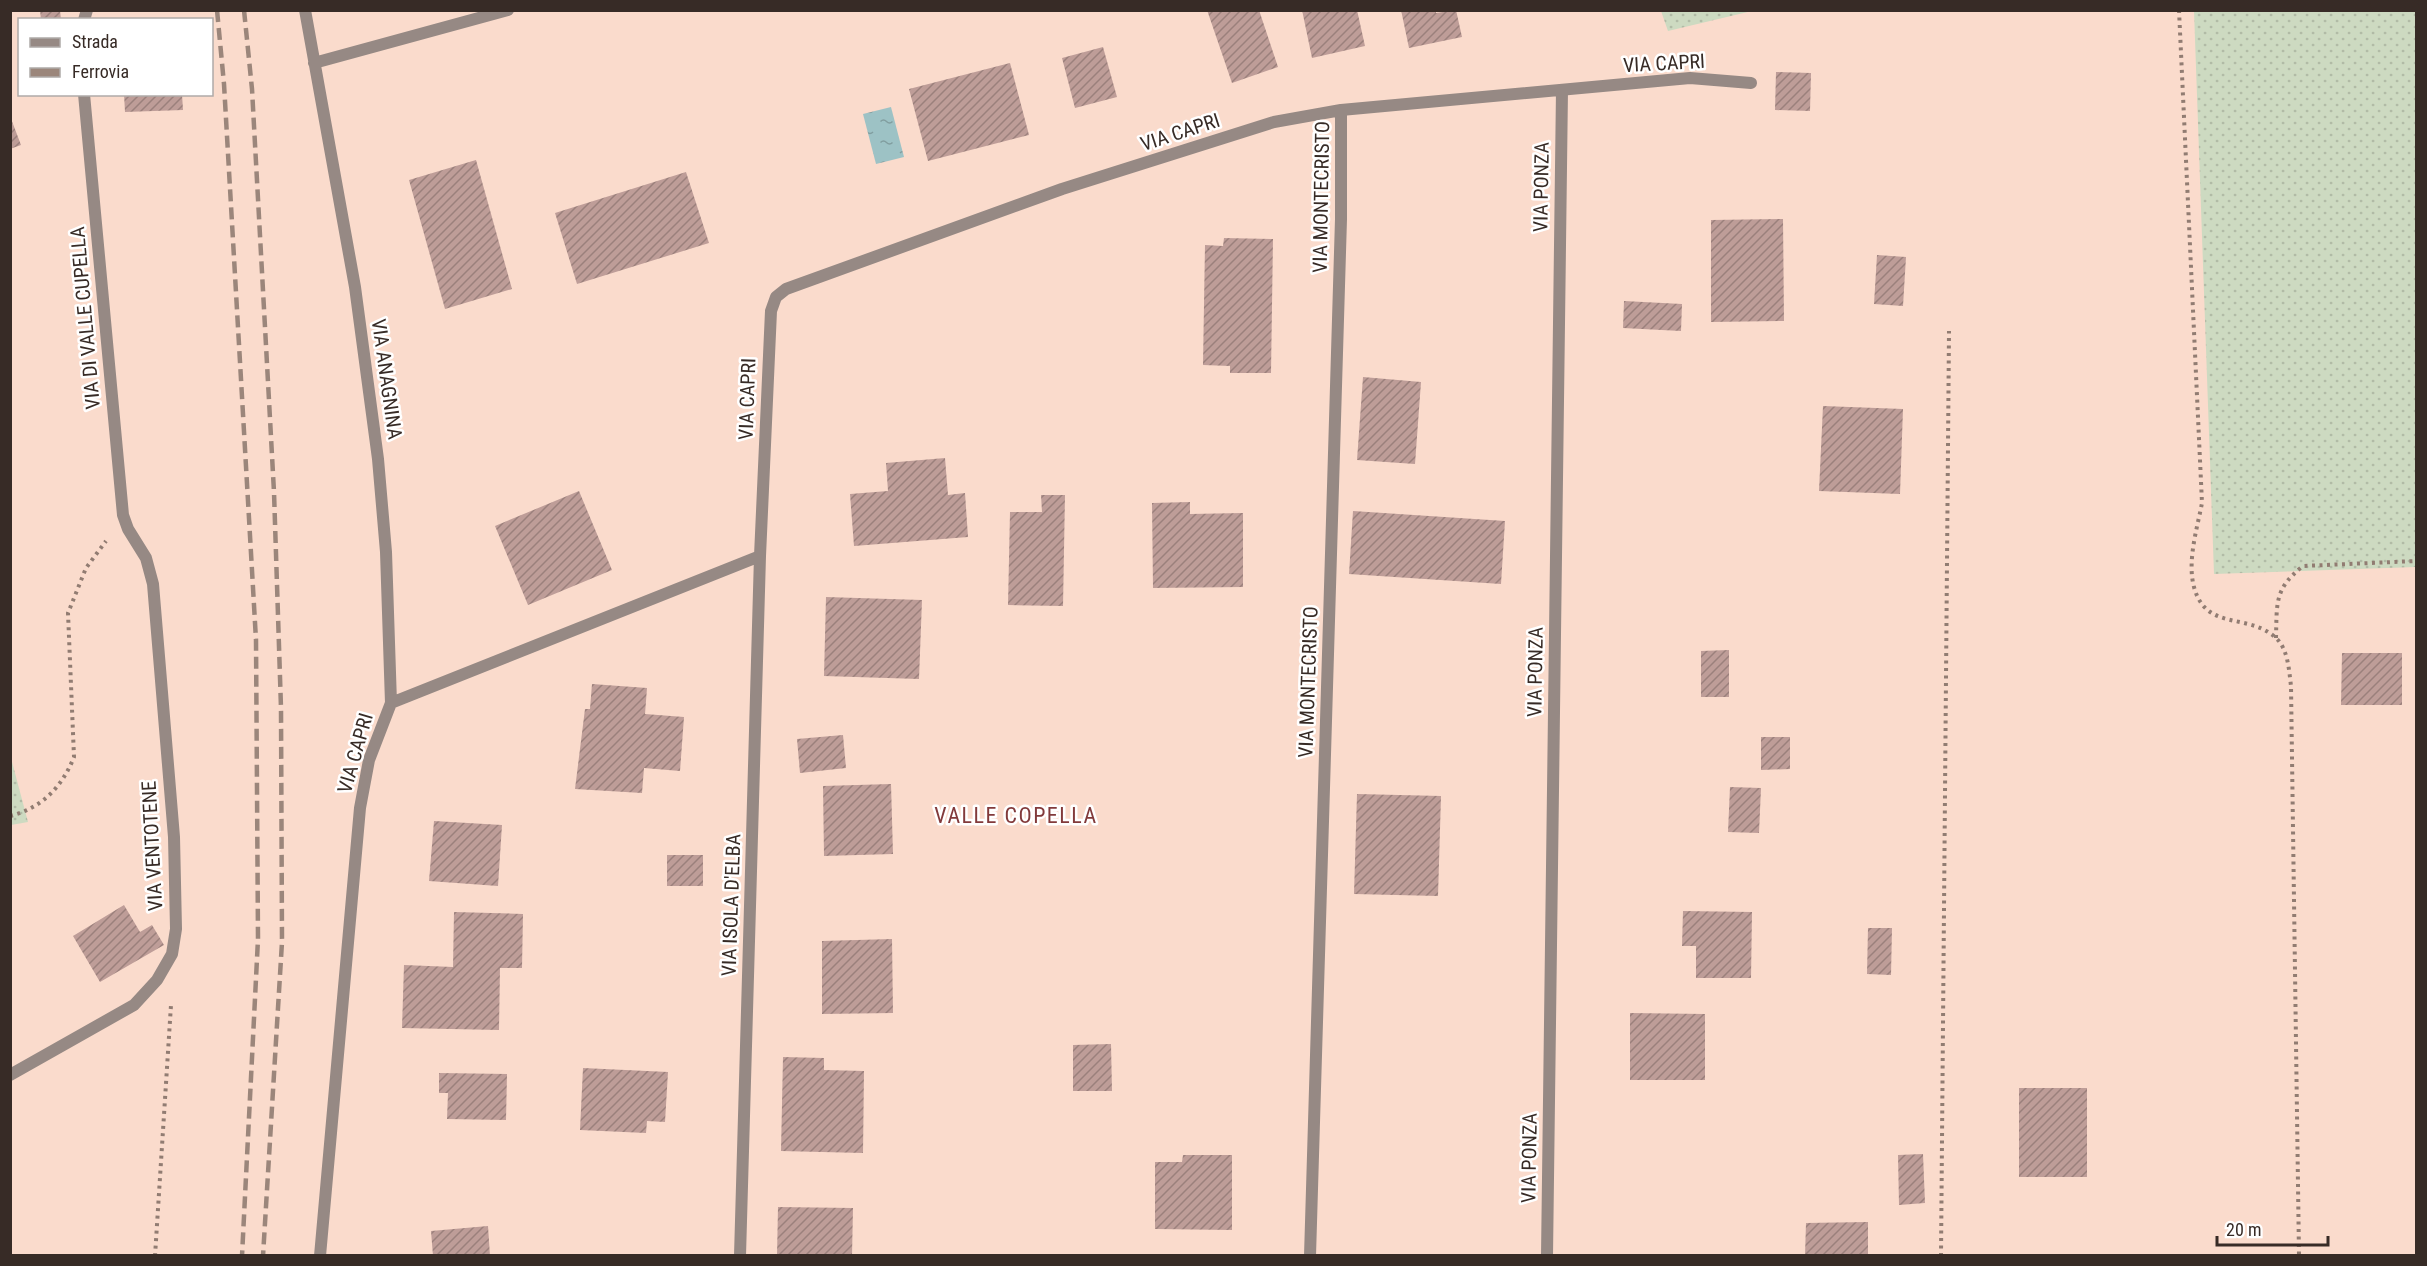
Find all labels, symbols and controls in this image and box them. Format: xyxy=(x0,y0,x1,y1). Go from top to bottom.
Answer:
legend xyxy=(18,18,213,96)
text: Strada xyxy=(72,31,118,52)
street label: VIA CAPRI xyxy=(1622,49,1706,77)
text: Ferrovia xyxy=(72,61,129,82)
street label: VIA CAPRI xyxy=(1137,108,1223,156)
street label: VIA MONTECRISTO xyxy=(1308,121,1334,273)
street label: VIA PONZA xyxy=(1528,141,1554,232)
street label: VIA DI VALLE CUPELLA xyxy=(65,225,105,410)
street label: VIA ANAGNINA xyxy=(367,317,407,441)
street label: VIA CAPRI xyxy=(734,358,760,440)
street label: VIA MONTECRISTO xyxy=(1293,606,1323,758)
street label: VIA PONZA xyxy=(1522,626,1548,717)
street label: VIA CAPRI xyxy=(332,710,378,796)
street label: VIA VENTOTENE xyxy=(137,780,167,912)
district label: VALLE COPELLA xyxy=(934,803,1098,828)
street label: VIA ISOLA D'ELBA xyxy=(717,833,745,977)
street label: VIA PONZA xyxy=(1516,1112,1542,1203)
scale bar xyxy=(2217,1209,2328,1247)
text: 20 m xyxy=(2226,1219,2261,1240)

